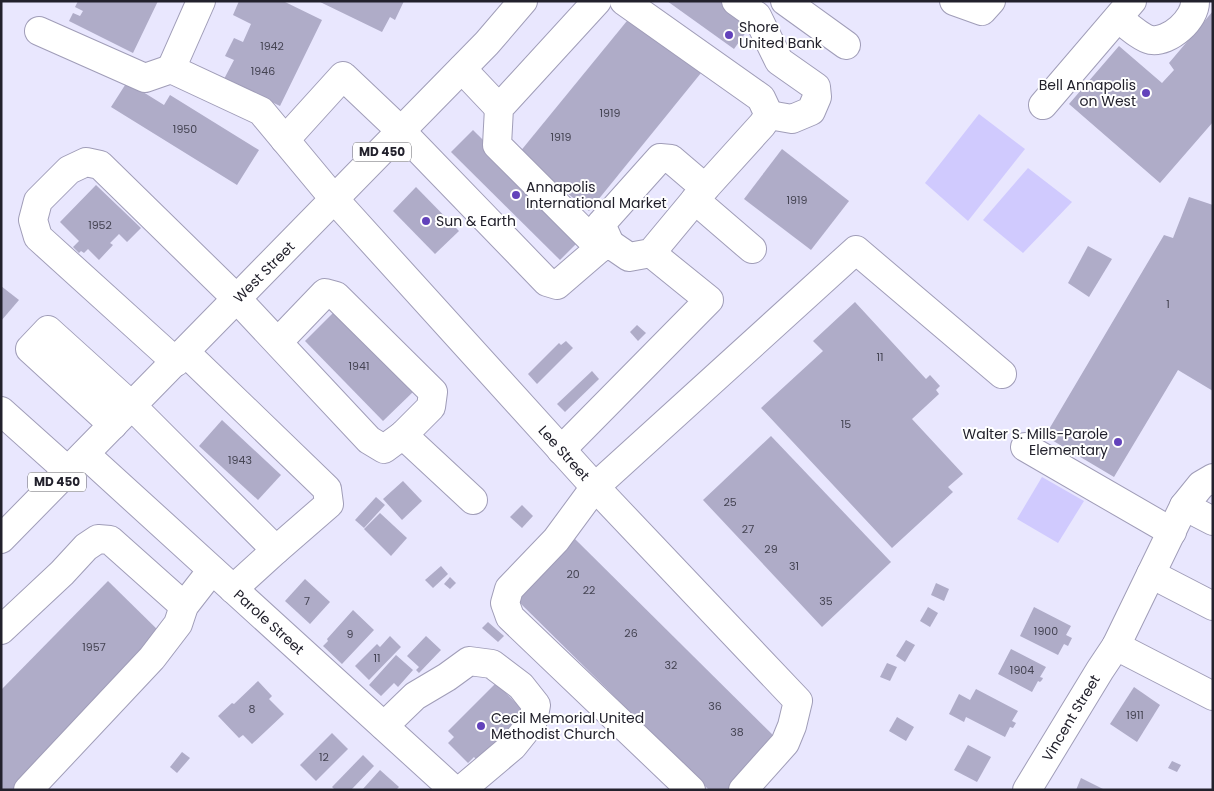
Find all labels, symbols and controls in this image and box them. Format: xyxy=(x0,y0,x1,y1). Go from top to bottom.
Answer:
place label: Shore United Bank xyxy=(739,17,823,53)
marker: Shore United Bank xyxy=(723,29,735,41)
house number: 1942 xyxy=(260,38,284,54)
house number: 1946 xyxy=(251,63,275,79)
place label: Bell Annapolis on West xyxy=(1039,75,1136,111)
marker: Bell Annapolis on West xyxy=(1140,87,1152,99)
house number: 1919 xyxy=(600,105,621,121)
house number: 1950 xyxy=(173,121,197,137)
house number: 1919 xyxy=(551,129,572,145)
road number: MD 450 xyxy=(353,142,411,162)
place label: Annapolis International Market xyxy=(526,177,667,213)
marker: Annapolis International Market xyxy=(510,189,522,201)
house number: 1919 xyxy=(787,192,808,208)
place label: Sun & Earth xyxy=(436,211,516,231)
marker: Sun & Earth xyxy=(420,215,432,227)
house number: 1952 xyxy=(88,217,112,233)
street label: West Street xyxy=(229,237,299,307)
house number: 1 xyxy=(1166,296,1170,312)
house number: 11 xyxy=(876,349,884,365)
house number: 1941 xyxy=(349,358,369,374)
house number: 15 xyxy=(841,416,851,432)
street label: Lee Street xyxy=(534,421,594,485)
place label: Walter S. Mills-Parole Elementary xyxy=(963,424,1108,460)
marker: Walter S. Mills-Parole Elementary xyxy=(1112,436,1124,448)
house number: 1943 xyxy=(228,452,252,468)
road number: MD 450 xyxy=(28,472,86,492)
house number: 25 xyxy=(723,494,737,510)
house number: 27 xyxy=(742,521,754,537)
house number: 29 xyxy=(764,541,778,557)
house number: 31 xyxy=(789,558,799,574)
house number: 20 xyxy=(566,566,580,582)
house number: 22 xyxy=(583,582,595,598)
street label: Parole Street xyxy=(229,585,309,659)
house number: 7 xyxy=(304,593,310,609)
house number: 35 xyxy=(819,593,833,609)
house number: 1900 xyxy=(1034,623,1058,639)
house number: 26 xyxy=(624,625,638,641)
house number: 9 xyxy=(347,626,354,642)
house number: 1957 xyxy=(82,639,106,655)
house number: 11 xyxy=(373,650,381,666)
house number: 32 xyxy=(665,657,677,673)
house number: 1904 xyxy=(1010,662,1034,678)
street label: Vincent Street xyxy=(1037,671,1105,765)
house number: 36 xyxy=(708,698,722,714)
house number: 8 xyxy=(249,701,256,717)
house number: 1911 xyxy=(1126,707,1144,723)
place label: Cecil Memorial United Methodist Church xyxy=(491,708,644,744)
marker: Cecil Memorial United Methodist Church xyxy=(475,720,487,732)
house number: 38 xyxy=(730,724,744,740)
house number: 12 xyxy=(319,749,329,765)

